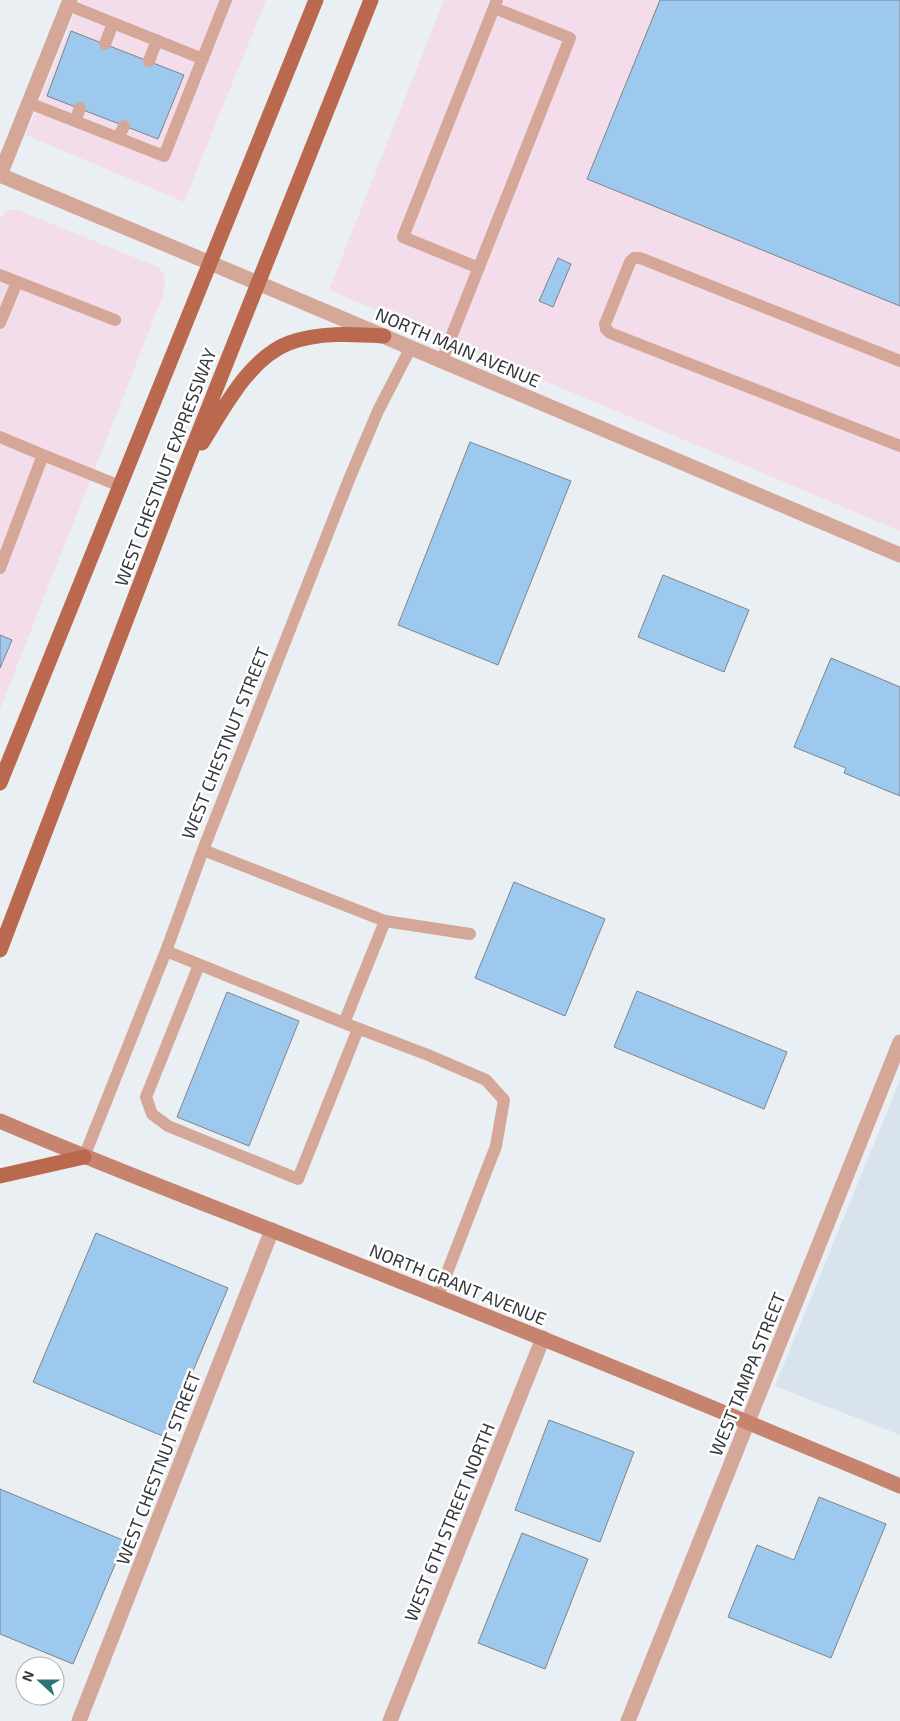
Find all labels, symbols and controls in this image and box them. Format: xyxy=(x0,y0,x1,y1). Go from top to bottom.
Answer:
street label: NORTH MAIN AVENUE xyxy=(372,302,544,392)
street label: WEST CHESTNUT EXPRESSWAY xyxy=(109,344,221,589)
street label: WEST CHESTNUT STREET xyxy=(176,643,274,842)
street label: NORTH GRANT AVENUE xyxy=(367,1239,549,1329)
street label: WEST TAMPA STREET xyxy=(704,1289,790,1459)
street label: WEST CHESTNUT STREET xyxy=(111,1368,205,1568)
street label: WEST 6TH STREET NORTH xyxy=(399,1420,499,1624)
north arrow xyxy=(15,1656,65,1706)
text: N xyxy=(18,1668,37,1684)

